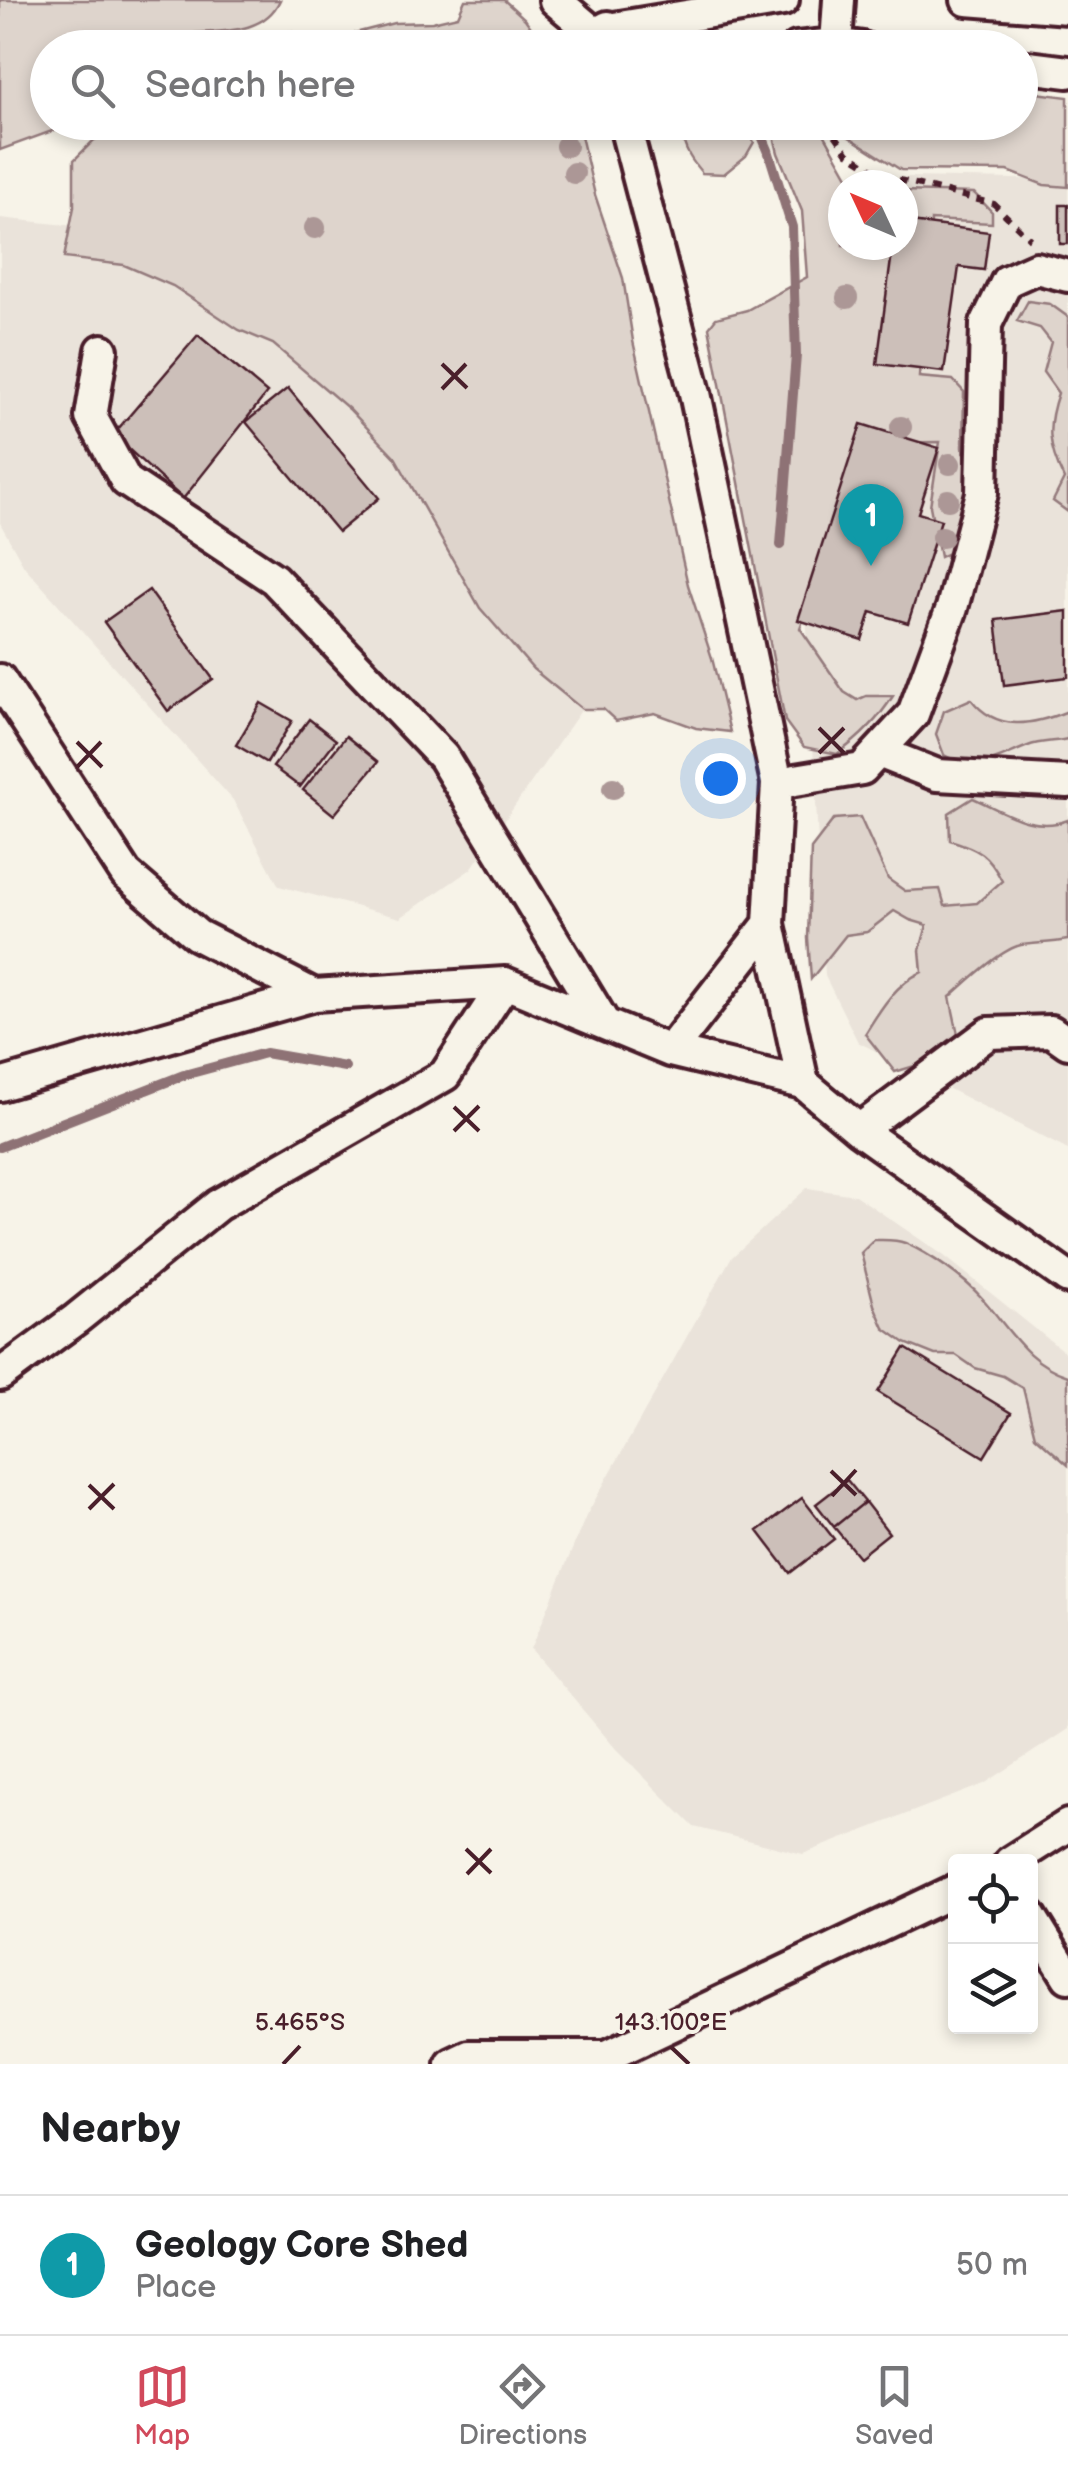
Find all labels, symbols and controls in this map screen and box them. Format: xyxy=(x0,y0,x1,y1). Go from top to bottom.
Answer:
search box xyxy=(30,30,1038,140)
icon: search xyxy=(65,58,120,113)
text: Search here xyxy=(145,63,356,108)
north arrow xyxy=(828,170,918,260)
pin: 1 xyxy=(838,484,904,566)
your location xyxy=(695,753,746,804)
map controls xyxy=(948,1854,1038,2034)
button: locate xyxy=(948,1854,1038,1944)
button: layers xyxy=(948,1944,1038,2034)
text: 5.465°S xyxy=(255,2007,345,2038)
text: 143.100°E xyxy=(615,2007,727,2038)
text: Nearby xyxy=(40,2104,180,2155)
text: Geology Core Shed xyxy=(135,2223,469,2268)
text: 1 xyxy=(66,2246,79,2285)
text: 50 m xyxy=(956,2246,1028,2285)
text: Place xyxy=(135,2268,216,2307)
tab: Map xyxy=(134,2359,190,2452)
tab: Directions xyxy=(458,2359,587,2452)
tab: Saved xyxy=(855,2359,934,2452)

